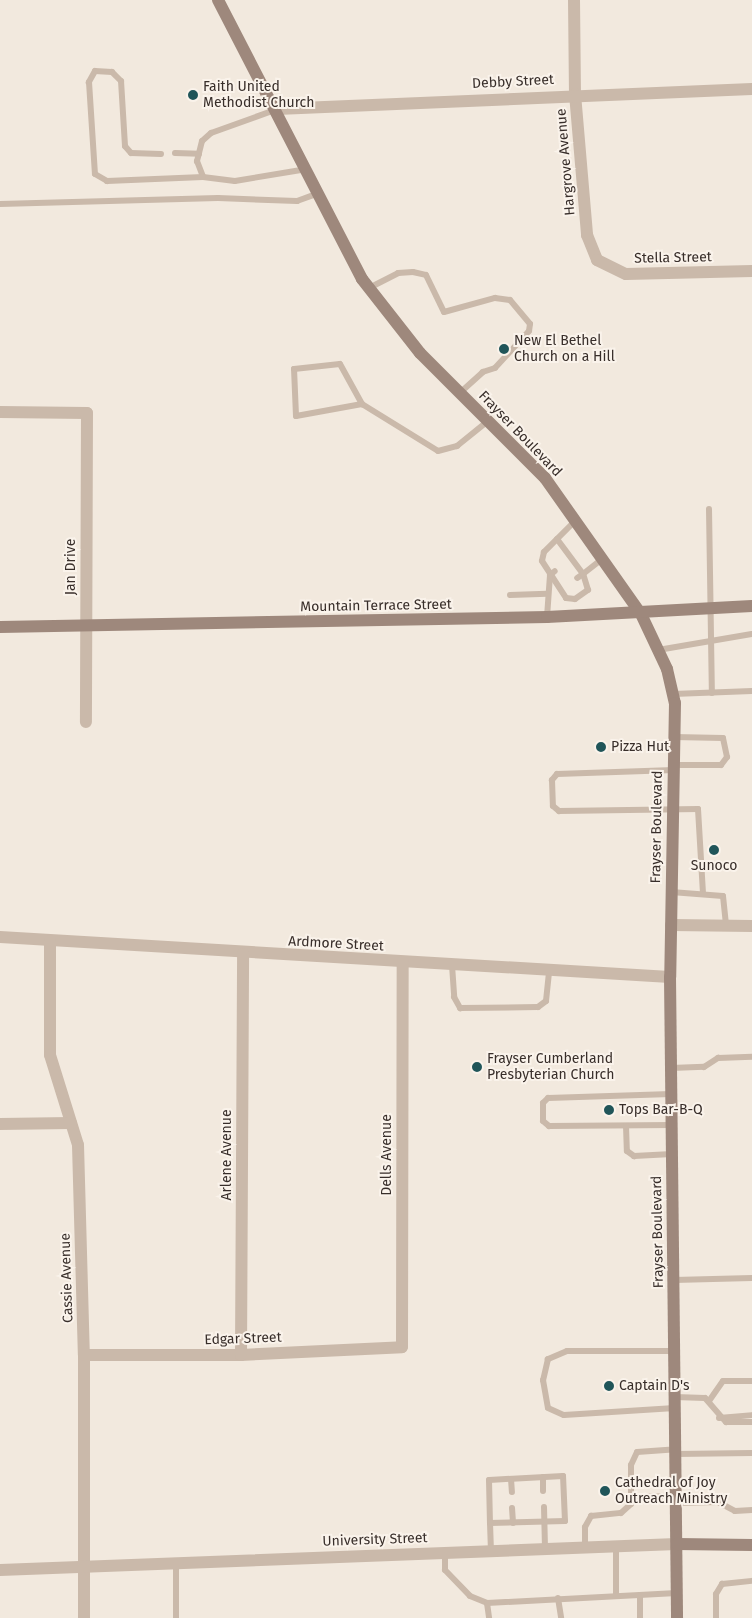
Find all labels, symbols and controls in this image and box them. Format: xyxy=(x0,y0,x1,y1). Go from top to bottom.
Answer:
street label: Debby Street xyxy=(472,71,554,93)
place label: Faith United Methodist Church xyxy=(203,79,315,111)
marker: Faith United Methodist Church xyxy=(187,89,199,101)
street label: Hargrove Avenue xyxy=(553,108,579,216)
street label: Stella Street xyxy=(634,249,712,267)
place label: New El Bethel Church on a Hill xyxy=(514,333,615,366)
marker: New El Bethel Church on a Hill xyxy=(498,343,510,355)
street label: Frayser Boulevard xyxy=(475,388,565,480)
street label: Jan Drive xyxy=(63,539,79,595)
street label: Mountain Terrace Street xyxy=(300,596,452,616)
place label: Pizza Hut xyxy=(611,739,669,755)
marker: Pizza Hut xyxy=(595,741,607,753)
street label: Frayser Boulevard xyxy=(648,770,666,884)
marker: Sunoco xyxy=(708,844,720,856)
place label: Sunoco xyxy=(691,858,737,874)
street label: Ardmore Street xyxy=(288,933,384,955)
place label: Frayser Cumberland Presbyterian Church xyxy=(487,1051,614,1084)
marker: Frayser Cumberland Presbyterian Church xyxy=(471,1061,483,1073)
place label: Tops Bar-B-Q xyxy=(619,1102,703,1118)
marker: Tops Bar-B-Q xyxy=(603,1104,615,1116)
street label: Arlene Avenue xyxy=(219,1109,235,1201)
street label: Dells Avenue xyxy=(379,1114,395,1196)
street label: Frayser Boulevard xyxy=(649,1175,667,1289)
street label: Cassie Avenue xyxy=(57,1233,77,1323)
street label: Edgar Street xyxy=(204,1329,282,1349)
place label: Captain D's xyxy=(619,1378,690,1394)
marker: Captain D's xyxy=(603,1380,615,1392)
place label: Cathedral of Joy Outreach Ministry xyxy=(615,1475,727,1508)
marker: Cathedral of Joy Outreach Ministry xyxy=(599,1485,611,1497)
street label: University Street xyxy=(322,1530,428,1550)

